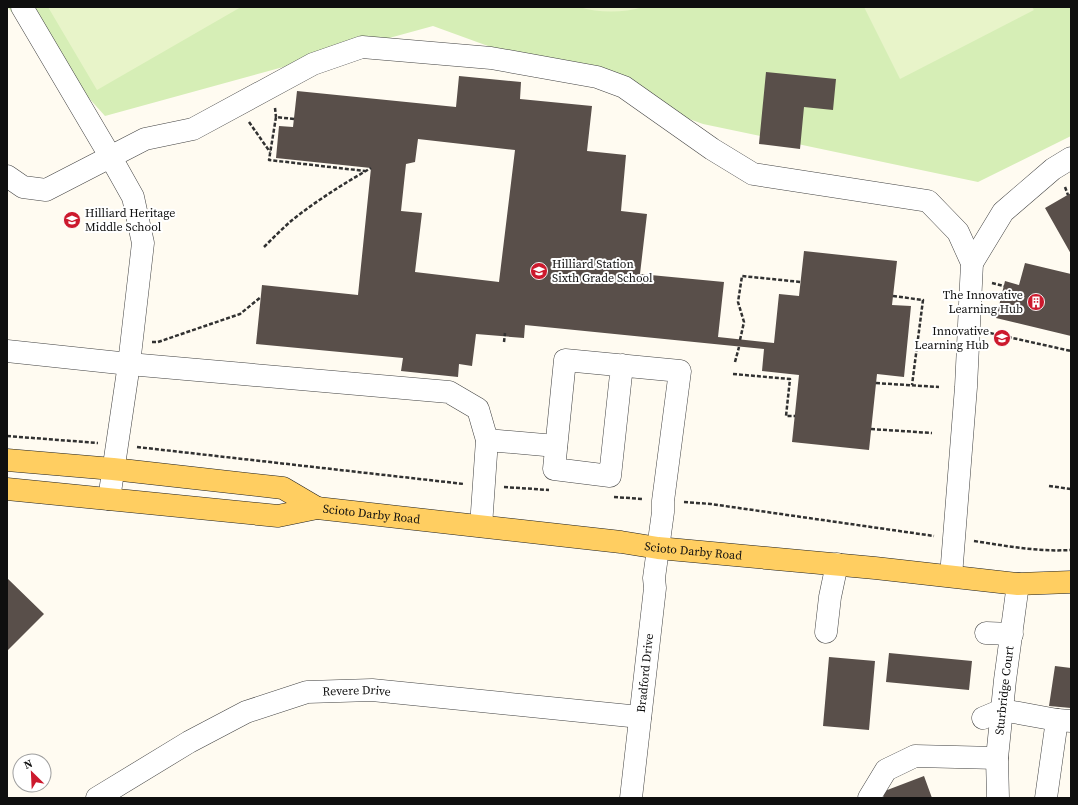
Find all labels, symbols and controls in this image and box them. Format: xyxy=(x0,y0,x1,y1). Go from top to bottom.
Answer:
place label: Hilliard Heritage Middle School xyxy=(85,205,175,235)
school or university icon: Hilliard Heritage Middle School xyxy=(62,210,82,230)
place label: Hilliard Station Sixth Grade School xyxy=(552,256,653,286)
school or university icon: Hilliard Station Sixth Grade School xyxy=(529,261,549,281)
place label: The Innovative Learning Hub xyxy=(943,287,1023,317)
building icon: The Innovative Learning Hub xyxy=(1026,292,1046,312)
place label: Innovative Learning Hub xyxy=(914,323,989,353)
school or university icon: Innovative Learning Hub xyxy=(992,328,1012,348)
street label: Scioto Darby Road xyxy=(322,501,421,528)
street label: Scioto Darby Road xyxy=(643,538,743,564)
street label: Bradford Drive xyxy=(633,633,657,713)
street label: Sturbridge Court xyxy=(991,645,1018,736)
street label: Revere Drive xyxy=(322,682,392,700)
north arrow xyxy=(12,753,52,793)
text: N xyxy=(21,756,35,773)

